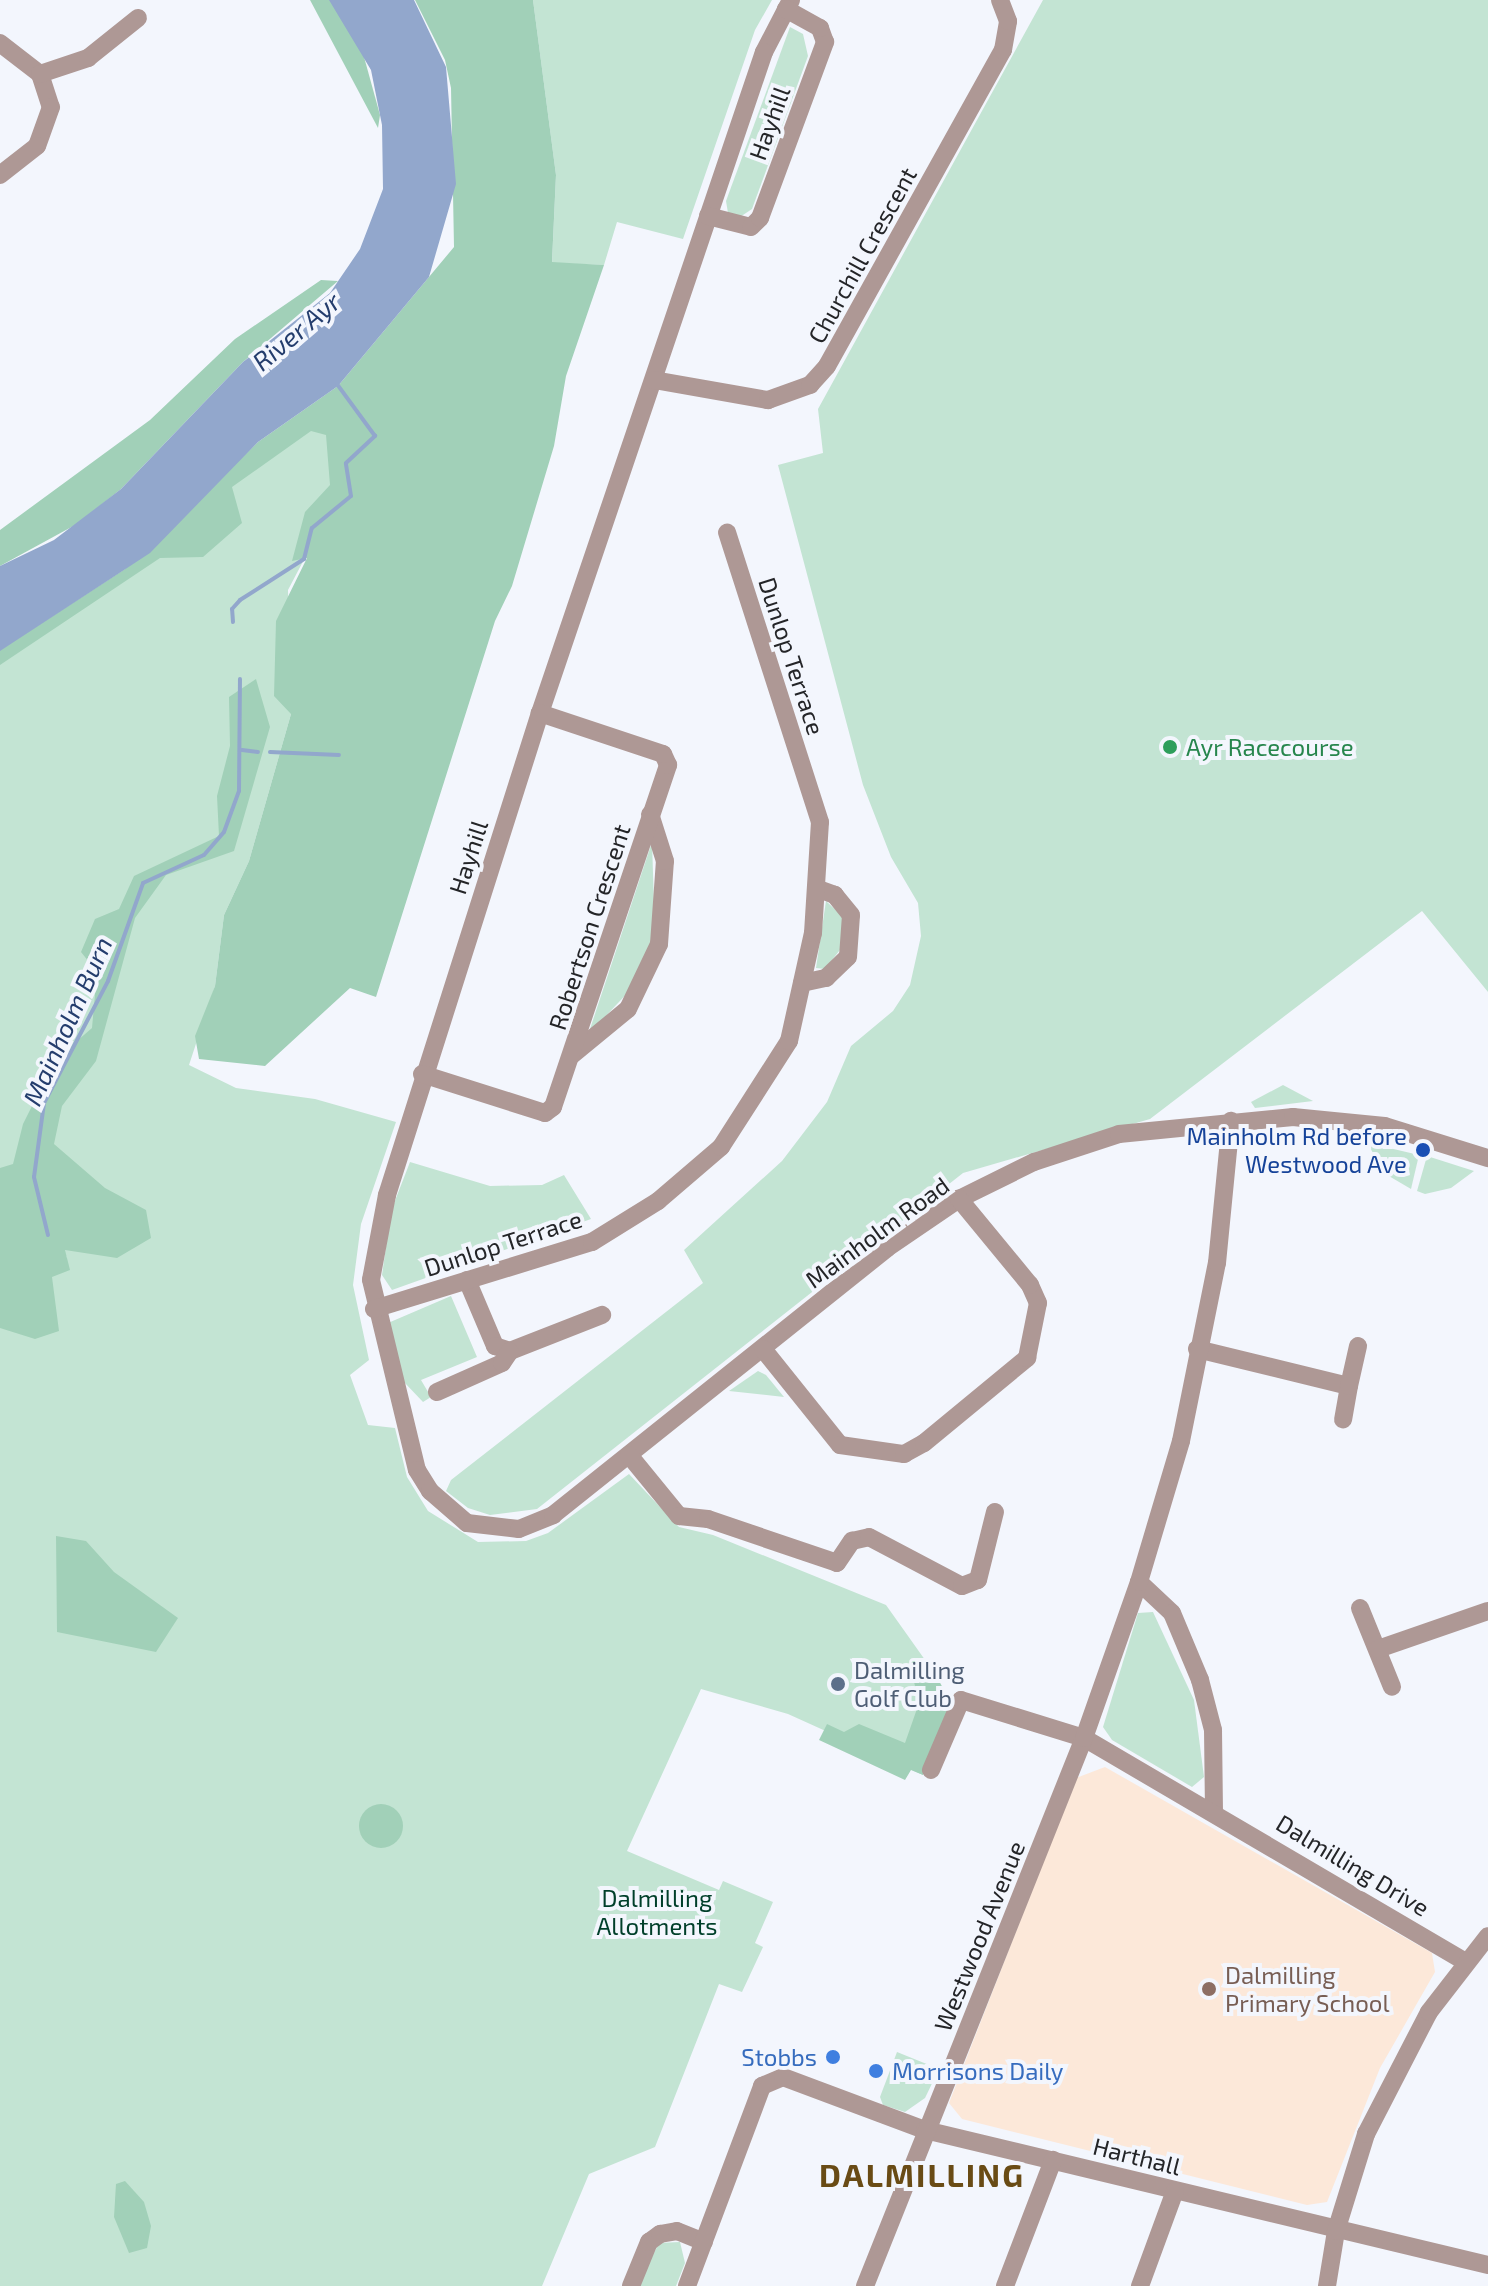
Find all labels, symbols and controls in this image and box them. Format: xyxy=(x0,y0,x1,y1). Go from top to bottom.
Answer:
street label: Hayhill xyxy=(742,82,796,164)
street label: Churchill Crescent xyxy=(802,162,922,348)
water label: River Ayr xyxy=(245,285,347,377)
street label: Dunlop Terrace xyxy=(753,573,831,739)
place label: Ayr Racecourse xyxy=(1186,733,1354,761)
marker: Ayr Racecourse xyxy=(1161,738,1179,756)
street label: Hayhill xyxy=(443,816,493,898)
street label: Robertson Crescent xyxy=(542,821,636,1033)
water label: Mainholm Burn xyxy=(16,932,118,1110)
place label: Mainholm Rd before Westwood Ave xyxy=(1187,1122,1407,1178)
marker: Mainholm Rd before Westwood Ave xyxy=(1414,1141,1432,1159)
street label: Mainholm Road xyxy=(800,1170,954,1294)
street label: Dunlop Terrace xyxy=(420,1204,586,1282)
place label: Dalmilling Golf Club xyxy=(854,1656,965,1712)
marker: Dalmilling Golf Club xyxy=(829,1675,847,1693)
street label: Dalmilling Drive xyxy=(1271,1808,1435,1922)
street label: Westwood Avenue xyxy=(928,1836,1030,2036)
park label: Dalmilling Allotments xyxy=(596,1884,718,1940)
place label: Dalmilling Primary School xyxy=(1225,1961,1390,2017)
marker: Dalmilling Primary School xyxy=(1200,1980,1218,1998)
place label: Stobbs xyxy=(741,2043,817,2071)
marker: Stobbs xyxy=(824,2048,842,2066)
place label: Morrisons Daily xyxy=(892,2057,1064,2085)
marker: Morrisons Daily xyxy=(867,2062,885,2080)
street label: Harthall xyxy=(1090,2131,1184,2181)
district label: DALMILLING xyxy=(819,2155,1025,2193)

